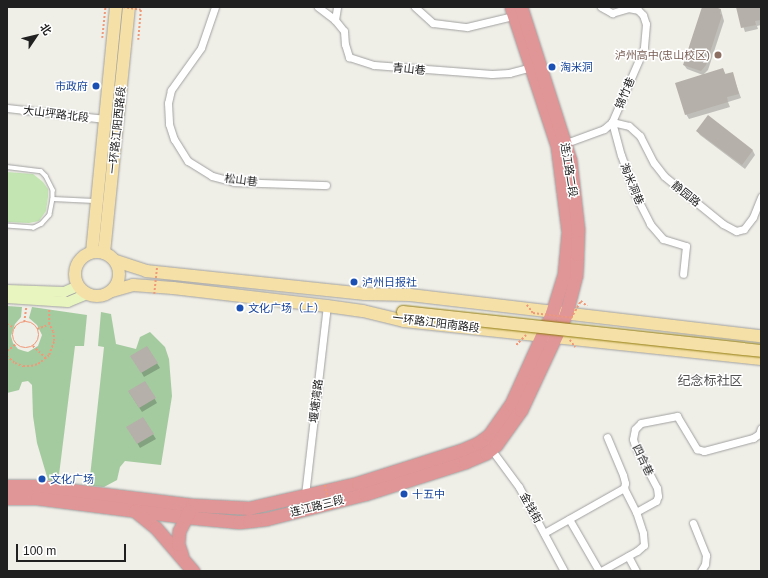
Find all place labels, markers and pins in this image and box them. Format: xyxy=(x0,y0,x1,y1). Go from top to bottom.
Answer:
place label: 泸州高中(忠山校区) xyxy=(615,48,710,62)
marker: 泸州高中(忠山校区) xyxy=(713,50,723,60)
place label: 淘米洞 xyxy=(560,60,593,74)
marker: 淘米洞 xyxy=(547,62,557,72)
place label: 市政府 xyxy=(55,79,88,93)
marker: 市政府 xyxy=(91,81,101,91)
place label: 泸州日报社 xyxy=(362,275,417,289)
marker: 泸州日报社 xyxy=(349,277,359,287)
place label: 文化广场（上） xyxy=(248,301,325,315)
marker: 文化广场（上） xyxy=(235,303,245,313)
place label: 文化广场 xyxy=(50,472,94,486)
marker: 文化广场 xyxy=(37,474,47,484)
place label: 十五中 xyxy=(412,487,445,501)
marker: 十五中 xyxy=(399,489,409,499)

